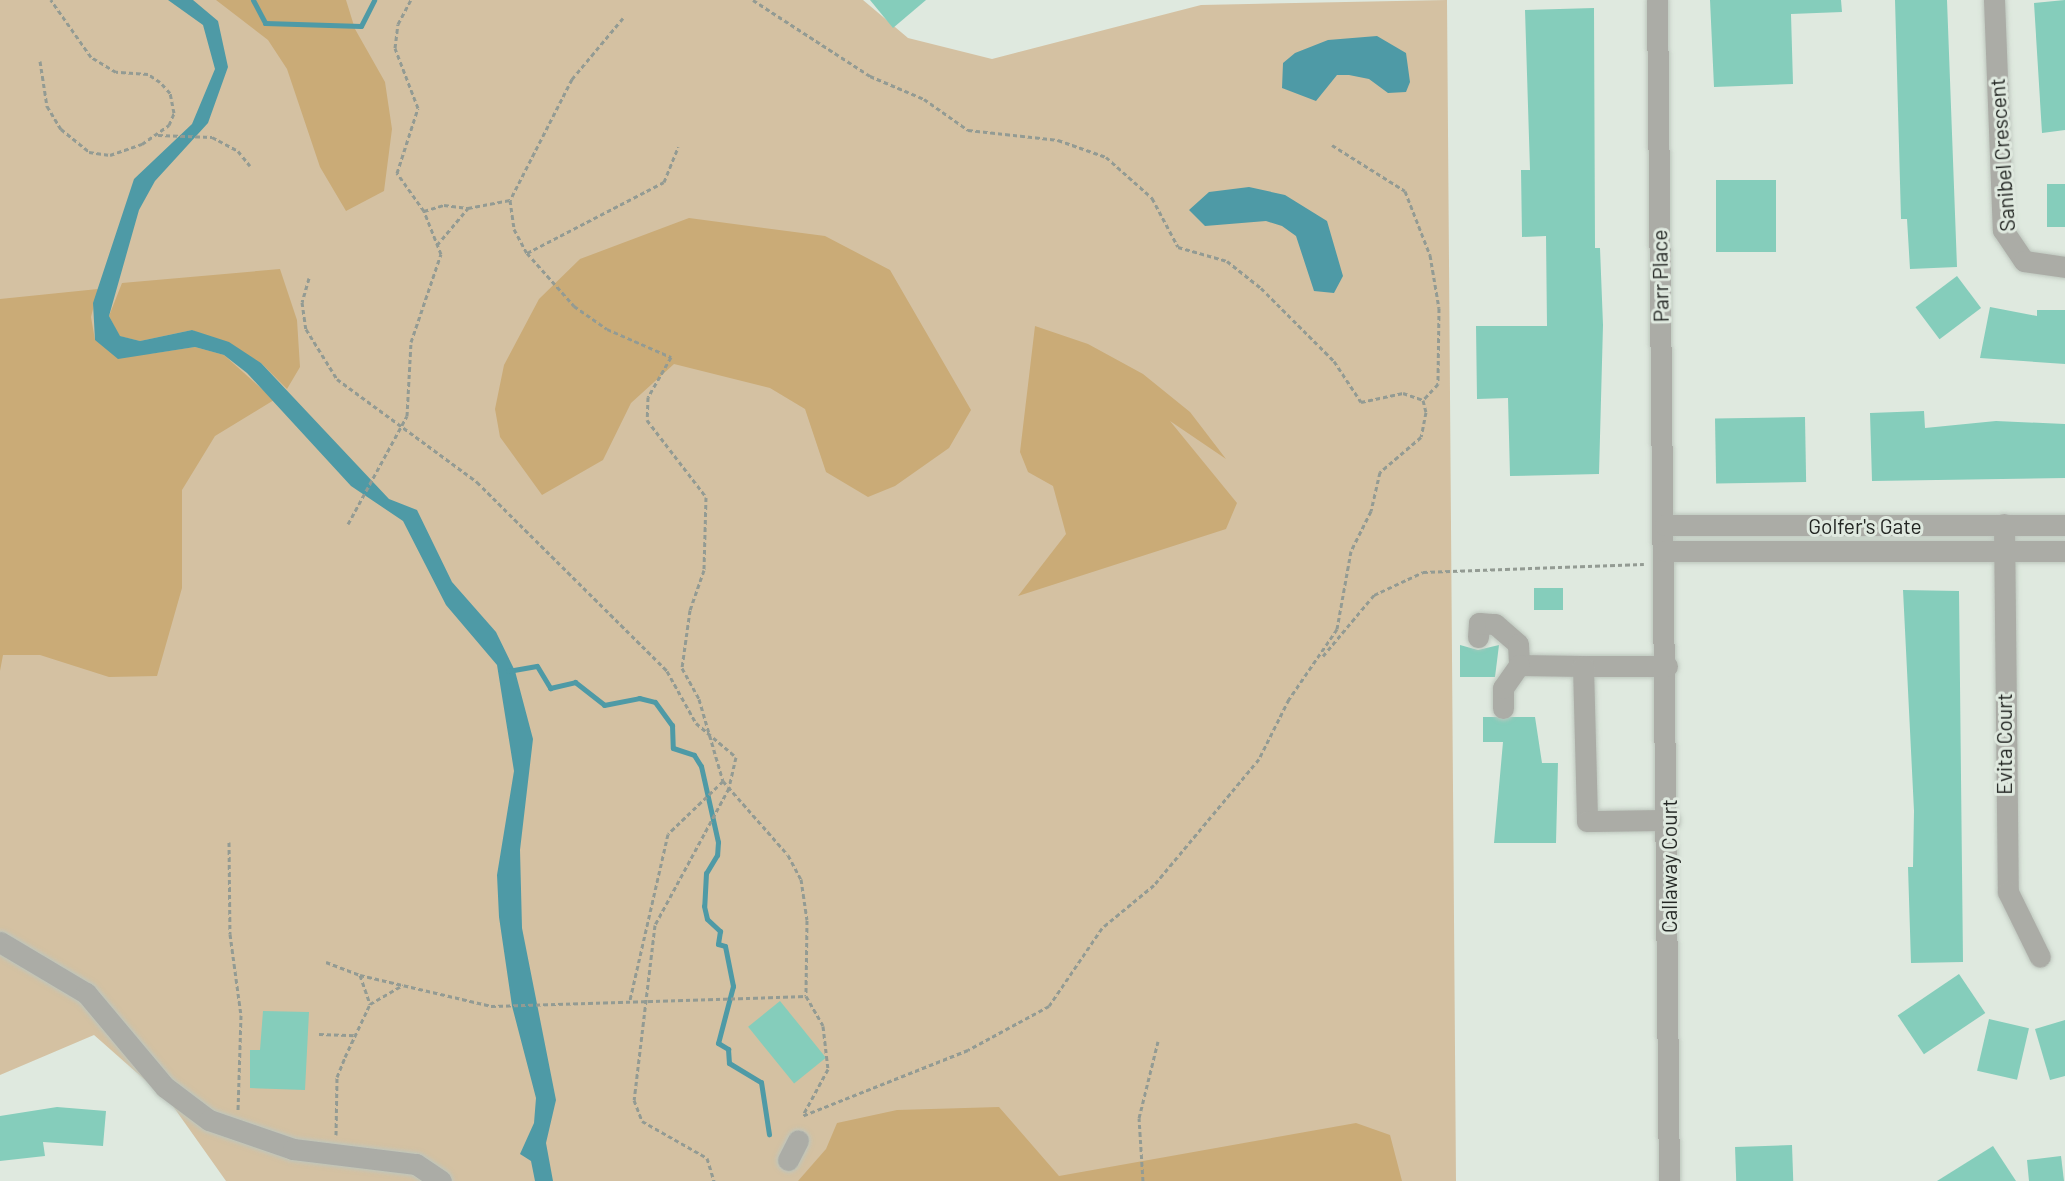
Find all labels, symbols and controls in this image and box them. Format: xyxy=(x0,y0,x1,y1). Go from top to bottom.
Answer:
street label: Sanibel Crescent xyxy=(1984,78,2020,232)
street label: Parr Place xyxy=(1647,229,1673,323)
street label: Golfer's Gate xyxy=(1808,513,1922,539)
street label: Evita Court xyxy=(1991,693,2017,795)
street label: Callaway Court xyxy=(1656,799,1682,933)

